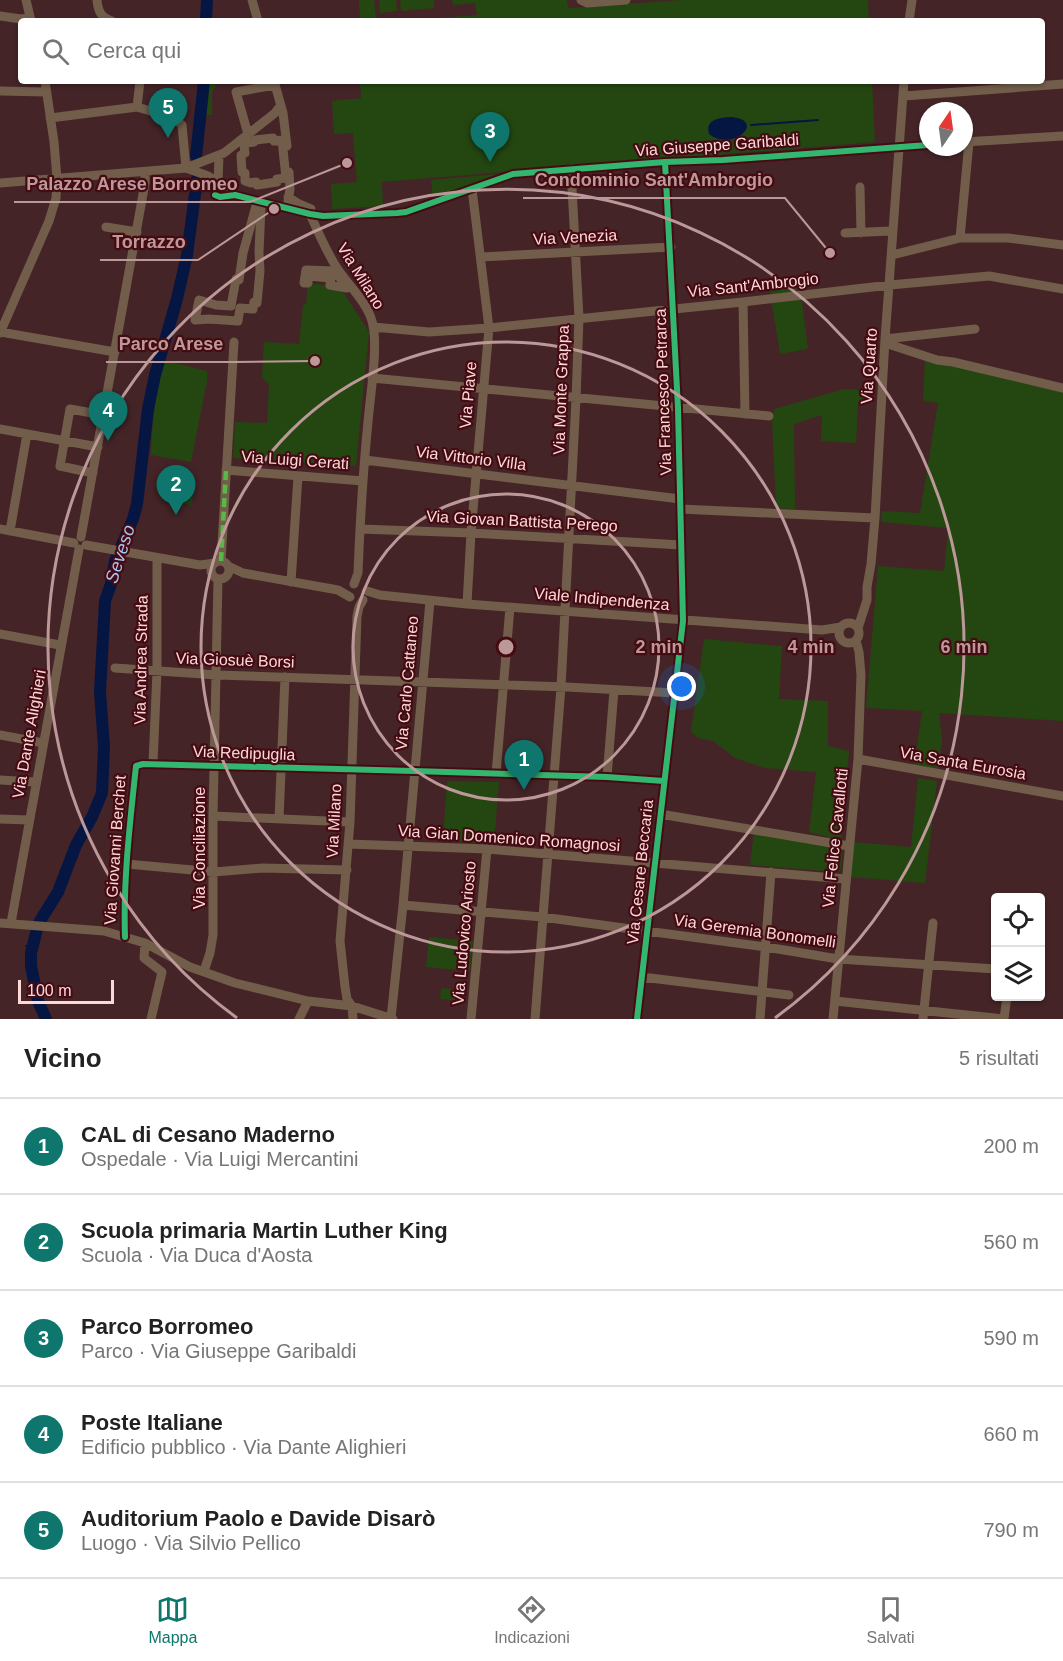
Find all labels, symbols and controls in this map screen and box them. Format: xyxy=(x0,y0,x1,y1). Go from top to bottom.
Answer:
search box xyxy=(18,18,1045,84)
icon: search xyxy=(39,35,72,68)
text: Cerca qui xyxy=(87,38,181,63)
pin: 5 xyxy=(148,88,188,138)
north arrow xyxy=(919,102,973,156)
pin: 3 xyxy=(470,112,510,162)
street label: Via Giuseppe Garibaldi xyxy=(634,131,800,159)
callout: Condominio Sant'Ambrogio xyxy=(523,162,785,198)
callout: Palazzo Arese Borromeo xyxy=(14,166,250,202)
text: Condominio Sant'Ambrogio xyxy=(535,170,773,190)
text: Palazzo Arese Borromeo xyxy=(26,174,238,194)
callout: Torrazzo xyxy=(100,224,198,260)
street label: Via Venezia xyxy=(533,226,618,248)
text: Torrazzo xyxy=(112,232,186,252)
street label: Via Milano xyxy=(334,240,388,312)
street label: Via Sant'Ambrogio xyxy=(687,270,819,300)
street label: Via Francesco Petrarca xyxy=(652,308,674,476)
street label: Via Monte Grappa xyxy=(550,325,572,455)
callout: Parco Arese xyxy=(106,326,235,362)
street label: Via Quarto xyxy=(858,327,880,405)
text: Parco Arese xyxy=(119,334,223,354)
street label: Via Piave xyxy=(457,361,479,429)
pin: 4 xyxy=(88,392,128,441)
street label: Via Vittorio Villa xyxy=(415,443,527,473)
street label: Via Luigi Cerati xyxy=(240,448,350,472)
pin: 2 xyxy=(156,466,195,515)
street label: Via Giovan Battista Perego xyxy=(426,507,618,535)
water label: Seveso xyxy=(101,522,139,586)
street label: Viale Indipendenza xyxy=(534,585,670,613)
street label: Via Andrea Strada xyxy=(131,595,151,725)
street label: Via Carlo Cattaneo xyxy=(393,615,421,751)
centre of rings xyxy=(496,637,516,657)
text: 2 min xyxy=(635,637,683,657)
text: 4 min xyxy=(787,637,835,657)
text: 6 min xyxy=(940,637,988,657)
street label: Via Giosuè Borsi xyxy=(175,649,295,671)
street label: Via Dante Alighieri xyxy=(9,668,49,800)
your location xyxy=(667,672,696,701)
pin: 1 xyxy=(504,740,544,790)
street label: Via Redipuglia xyxy=(192,743,296,763)
street label: Via Santa Eurosia xyxy=(899,744,1027,782)
street label: Via Felice Cavallotti xyxy=(819,767,851,909)
street label: Via Giovanni Berchet xyxy=(101,774,129,925)
street label: Via Milano xyxy=(324,783,344,859)
street label: Via Conciliazione xyxy=(191,787,208,909)
street label: Via Cesare Beccaria xyxy=(624,799,656,945)
street label: Via Gian Domenico Romagnosi xyxy=(397,822,621,854)
street label: Via Ludovico Ariosto xyxy=(449,860,479,1006)
map controls xyxy=(991,893,1045,1001)
button: locate xyxy=(991,893,1045,947)
street label: Via Geremia Bonomelli xyxy=(673,911,837,951)
button: layers xyxy=(991,947,1045,1001)
scale bar xyxy=(18,977,114,1004)
text: 100 m xyxy=(27,982,71,999)
text: Vicino xyxy=(24,1043,102,1073)
text: 5 risultati xyxy=(959,1047,1039,1069)
text: CAL di Cesano Maderno xyxy=(81,1122,335,1147)
text: 1 xyxy=(38,1135,49,1157)
text: 200 m xyxy=(983,1135,1039,1157)
text: Ospedale · Via Luigi Mercantini xyxy=(81,1148,359,1170)
text: Scuola primaria Martin Luther King xyxy=(81,1218,448,1243)
text: 2 xyxy=(38,1231,49,1253)
text: 560 m xyxy=(983,1231,1039,1253)
text: Scuola · Via Duca d'Aosta xyxy=(81,1244,312,1266)
text: Parco Borromeo xyxy=(81,1314,253,1339)
text: 3 xyxy=(38,1327,49,1349)
text: 590 m xyxy=(983,1327,1039,1349)
text: Parco · Via Giuseppe Garibaldi xyxy=(81,1340,356,1362)
text: Poste Italiane xyxy=(81,1410,223,1435)
text: 4 xyxy=(38,1423,49,1445)
text: 660 m xyxy=(983,1423,1039,1445)
text: Edificio pubblico · Via Dante Alighieri xyxy=(81,1436,406,1458)
text: Auditorium Paolo e Davide Disarò xyxy=(81,1506,436,1531)
text: 5 xyxy=(38,1519,49,1541)
text: 790 m xyxy=(983,1519,1039,1541)
text: Luogo · Via Silvio Pellico xyxy=(81,1532,301,1554)
tab: Mappa xyxy=(148,1593,197,1647)
tab: Indicazioni xyxy=(494,1593,570,1647)
tab: Salvati xyxy=(867,1593,915,1647)

